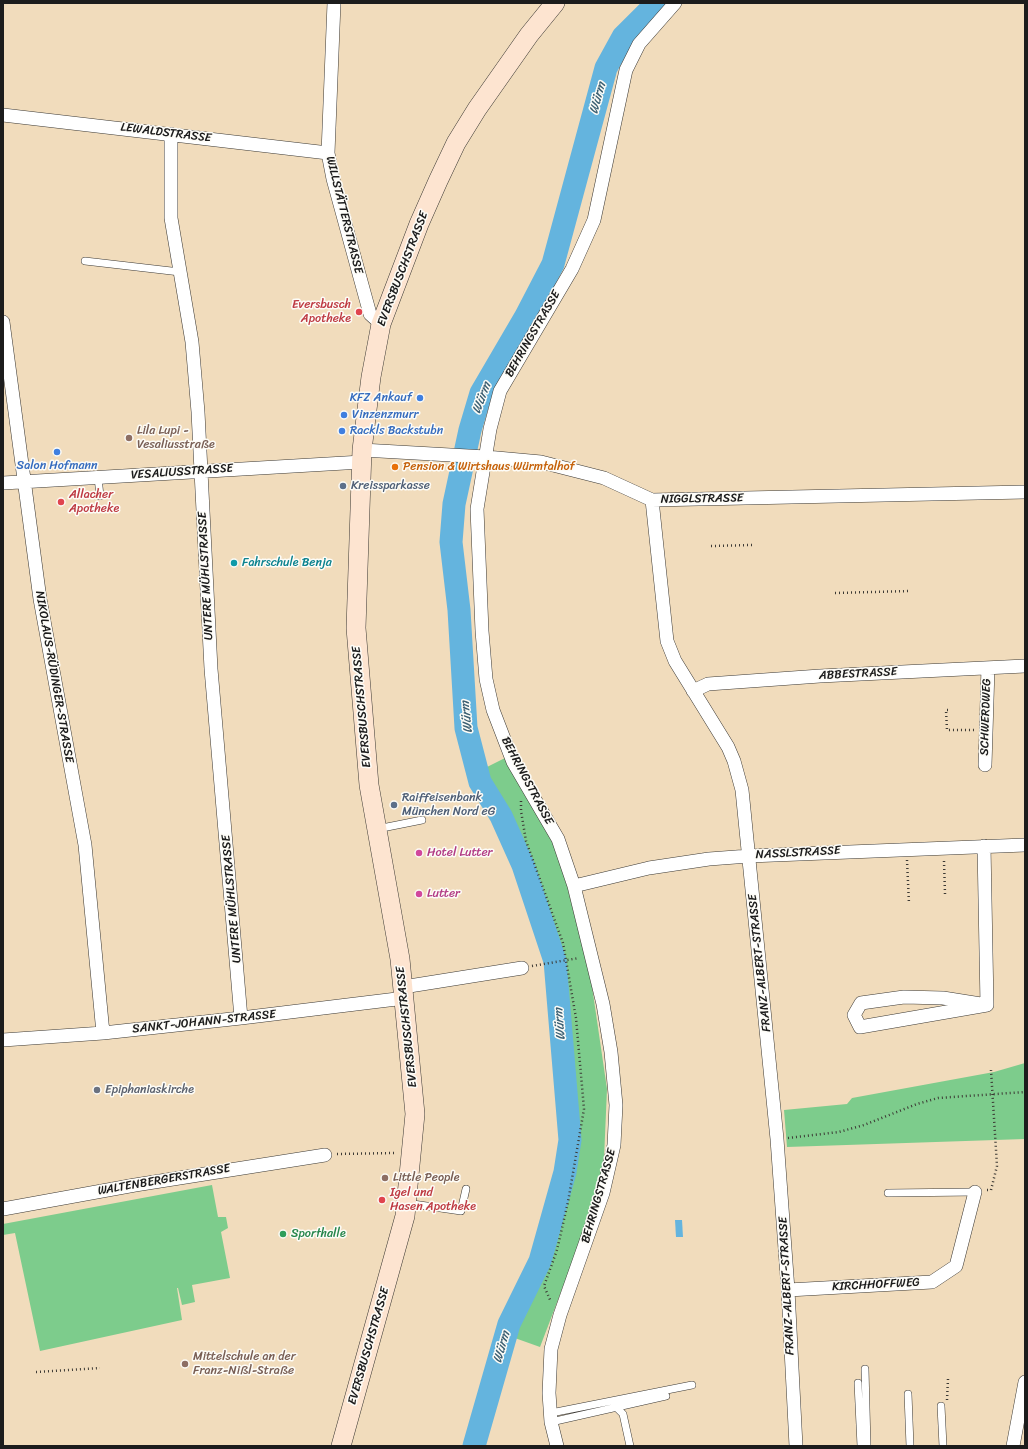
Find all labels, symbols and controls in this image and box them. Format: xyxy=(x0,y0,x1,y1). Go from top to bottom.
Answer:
water label: Würm xyxy=(586,80,610,116)
street label: LEWALDSTRASSE xyxy=(120,120,212,146)
street label: WILLSTÄTTERSTRASSE xyxy=(322,155,366,275)
street label: EVERSBUSCHSTRASSE xyxy=(374,210,432,328)
street label: BEHRINGSTRASSE xyxy=(502,288,564,380)
place label: Eversbusch Apotheke xyxy=(292,298,351,326)
marker: Eversbusch Apotheke xyxy=(354,307,364,317)
water label: Würm xyxy=(469,380,495,416)
place label: KFZ Ankauf xyxy=(350,391,412,405)
marker: KFZ Ankauf xyxy=(415,393,425,403)
place label: Vinzenzmurr xyxy=(352,408,418,422)
marker: Vinzenzmurr xyxy=(339,410,349,420)
place label: Lila Lupi - Vesaliusstraße xyxy=(137,424,215,452)
place label: Rackls Backstubn xyxy=(350,424,443,438)
marker: Rackls Backstubn xyxy=(337,426,347,436)
marker: Lila Lupi - Vesaliusstraße xyxy=(124,433,134,443)
marker: Salon Hofmann xyxy=(52,447,62,457)
place label: Salon Hofmann xyxy=(17,459,97,473)
place label: Pension & Wirtshaus Würmtalhof xyxy=(403,460,575,474)
street label: VESALIUSSTRASSE xyxy=(131,461,233,483)
marker: Pension & Wirtshaus Würmtalhof xyxy=(390,462,400,472)
place label: Kreissparkasse xyxy=(351,479,430,493)
marker: Kreissparkasse xyxy=(338,481,348,491)
place label: Allacher Apotheke xyxy=(69,488,119,516)
street label: NIGGLSTRASSE xyxy=(660,491,744,507)
marker: Allacher Apotheke xyxy=(56,497,66,507)
street label: UNTERE MÜHLSTRASSE xyxy=(195,511,217,641)
place label: Fahrschule Benja xyxy=(242,556,332,570)
marker: Fahrschule Benja xyxy=(229,558,239,568)
street label: NIKOLAUS-RÜDINGER-STRASSE xyxy=(32,590,76,764)
street label: EVERSBUSCHSTRASSE xyxy=(350,646,374,768)
street label: ABBESTRASSE xyxy=(818,665,898,683)
street label: SCHWERDWEG xyxy=(977,678,995,756)
water label: Würm xyxy=(458,700,476,734)
street label: BEHRINGSTRASSE xyxy=(498,735,556,827)
place label: Raiffeisenbank München Nord eG xyxy=(402,791,495,819)
marker: Raiffeisenbank München Nord eG xyxy=(389,800,399,810)
street label: UNTERE MÜHLSTRASSE xyxy=(219,834,245,964)
street label: NASSLSTRASSE xyxy=(755,844,841,862)
place label: Hotel Lutter xyxy=(427,846,493,860)
marker: Hotel Lutter xyxy=(414,848,424,858)
place label: Lutter xyxy=(427,887,460,901)
marker: Lutter xyxy=(414,889,424,899)
street label: FRANZ-ALBERT-STRASSE xyxy=(746,893,774,1033)
street label: EVERSBUSCHSTRASSE xyxy=(393,966,421,1088)
street label: SANKT-JOHANN-STRASSE xyxy=(132,1007,276,1037)
water label: Würm xyxy=(551,1007,569,1041)
place label: Epiphaniaskirche xyxy=(105,1083,194,1097)
marker: Epiphaniaskirche xyxy=(92,1085,102,1095)
street label: BEHRINGSTRASSE xyxy=(579,1147,619,1245)
street label: WALTENBERGERSTRASSE xyxy=(97,1161,231,1199)
place label: Little People xyxy=(393,1171,460,1185)
marker: Little People xyxy=(380,1173,390,1183)
place label: Igel und Hasen Apotheke xyxy=(390,1186,476,1214)
marker: Igel und Hasen Apotheke xyxy=(377,1195,387,1205)
street label: FRANZ-ALBERT-STRASSE xyxy=(776,1216,798,1356)
place label: Sporthalle xyxy=(291,1227,346,1241)
marker: Sporthalle xyxy=(278,1229,288,1239)
street label: KIRCHHOFFWEG xyxy=(832,1276,920,1294)
street label: EVERSBUSCHSTRASSE xyxy=(345,1285,393,1407)
water label: Würm xyxy=(490,1329,514,1365)
place label: Mittelschule an der Franz-Nißl-Straße xyxy=(193,1350,296,1378)
marker: Mittelschule an der Franz-Nißl-Straße xyxy=(180,1359,190,1369)

